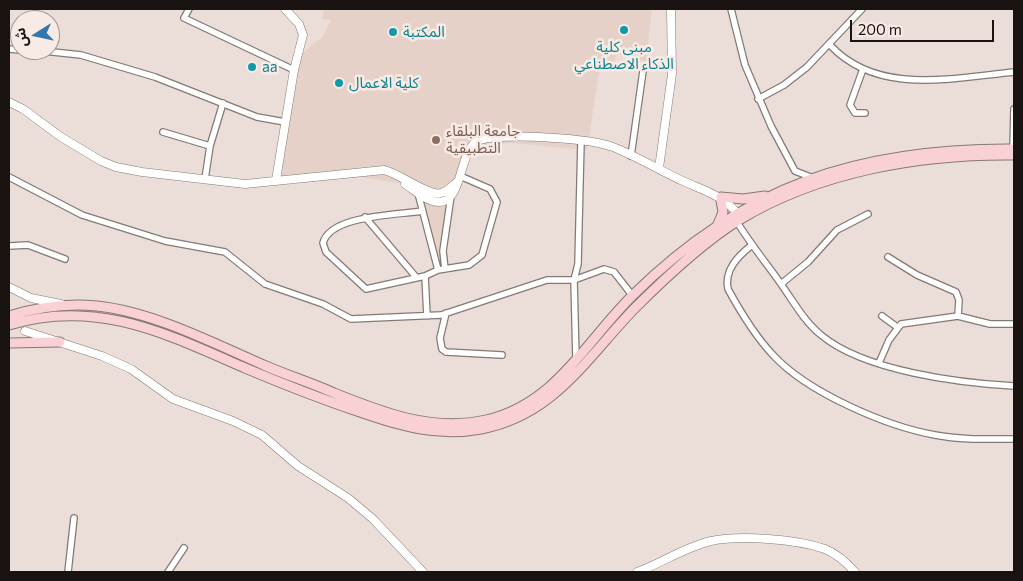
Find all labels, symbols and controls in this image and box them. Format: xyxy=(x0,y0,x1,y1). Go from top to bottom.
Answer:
north arrow xyxy=(10,10,60,60)
scale bar xyxy=(853,10,997,42)
text: 200 m xyxy=(858,20,902,38)
place label: المكتبة xyxy=(403,23,445,41)
marker: مبنى كلية الذكاء الاصطناعي xyxy=(618,24,630,36)
marker: المكتبة xyxy=(387,26,399,38)
text: ش xyxy=(11,27,31,48)
place label: مبنى كلية الذكاء الاصطناعي xyxy=(574,38,674,73)
place label: aa xyxy=(262,58,278,76)
marker: aa xyxy=(246,61,258,73)
place label: كلية الاعمال xyxy=(349,74,419,92)
marker: كلية الاعمال xyxy=(333,77,345,89)
place label: جامعة البلقاء التطبيقية xyxy=(446,122,520,157)
marker: جامعة البلقاء التطبيقية xyxy=(430,134,442,146)

